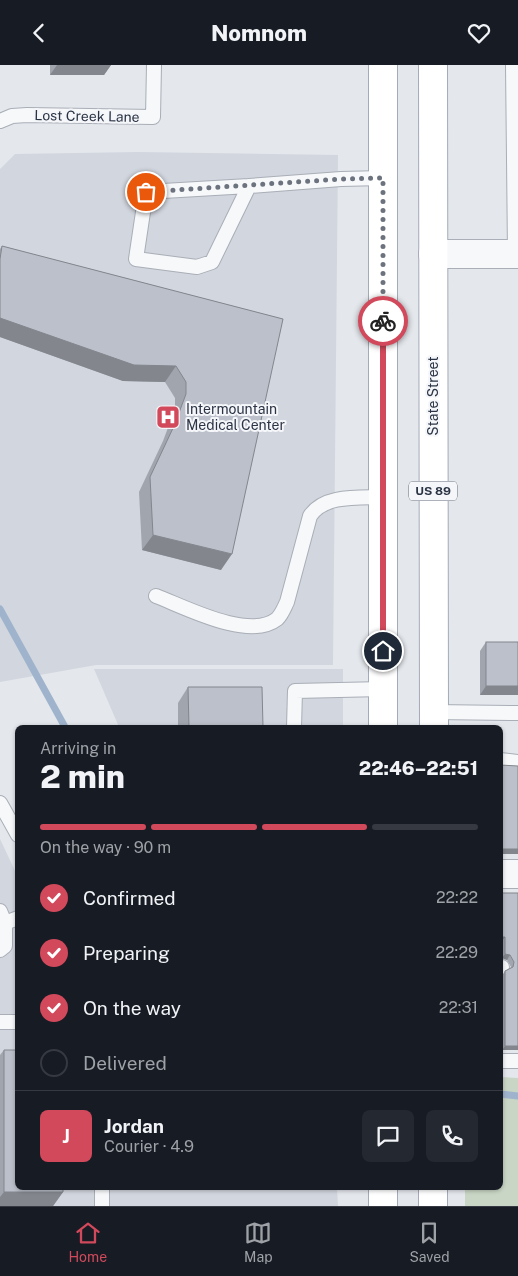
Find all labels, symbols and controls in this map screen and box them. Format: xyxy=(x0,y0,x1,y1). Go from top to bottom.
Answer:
icon: back xyxy=(25,19,53,47)
icon: heart xyxy=(465,19,493,47)
text: Nomnom xyxy=(211,20,307,46)
street label: Lost Creek Lane xyxy=(34,107,140,125)
pin xyxy=(125,171,167,213)
icon: bag xyxy=(132,178,160,206)
courier xyxy=(358,296,408,346)
icon: bike xyxy=(369,307,397,335)
street label: State Street xyxy=(425,356,441,436)
place label: Intermountain Medical Center xyxy=(186,401,285,433)
hospital icon: Intermountain Medical Center xyxy=(155,404,181,430)
road number: US 89 xyxy=(409,481,457,501)
pin xyxy=(362,630,404,672)
icon: home xyxy=(369,637,397,665)
text: Arriving in xyxy=(40,739,116,758)
text: 22:46–22:51 xyxy=(359,757,478,779)
text: 2 min xyxy=(40,758,125,795)
text: On the way · 90 m xyxy=(40,838,171,857)
icon: check xyxy=(40,884,68,912)
text: Confirmed xyxy=(83,887,176,909)
text: 22:22 xyxy=(436,888,478,907)
icon: check xyxy=(40,939,68,967)
text: Preparing xyxy=(83,942,170,964)
text: 22:29 xyxy=(435,943,478,962)
icon: check xyxy=(40,994,68,1022)
text: On the way xyxy=(83,997,181,1019)
text: 22:31 xyxy=(439,998,478,1017)
text: Delivered xyxy=(83,1052,167,1074)
button: chat xyxy=(362,1110,414,1162)
button: phone xyxy=(426,1110,478,1162)
text: Jordan xyxy=(104,1115,164,1137)
text: J xyxy=(62,1125,70,1147)
text: Courier · 4.9 xyxy=(104,1137,194,1156)
tab: Home xyxy=(68,1219,107,1265)
tab: Map xyxy=(244,1219,272,1265)
tab: Saved xyxy=(409,1219,450,1265)

